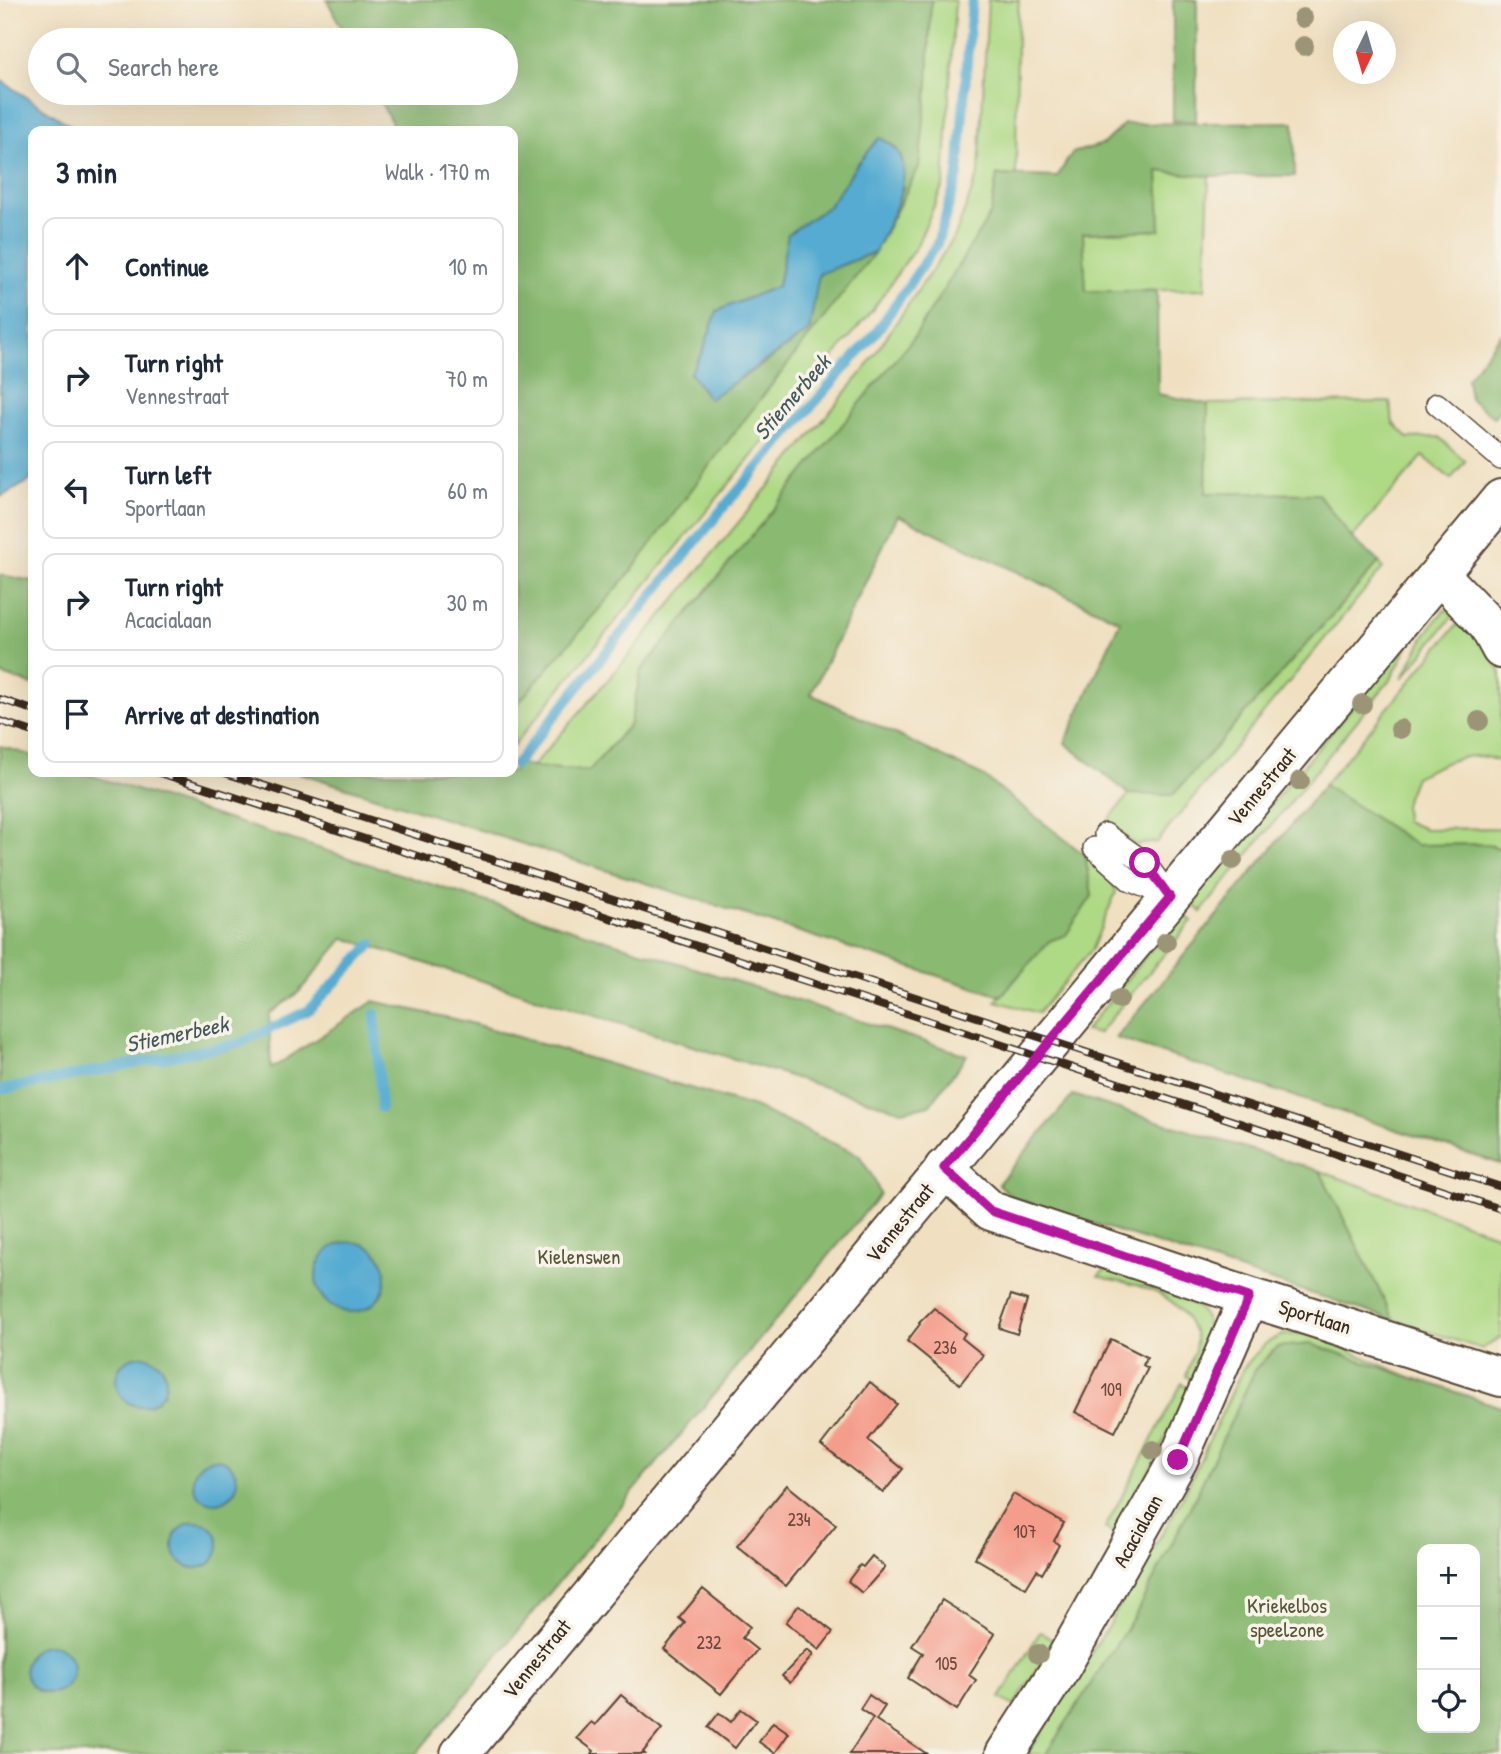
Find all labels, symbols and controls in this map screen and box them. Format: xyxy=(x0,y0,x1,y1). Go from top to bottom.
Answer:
north arrow xyxy=(1333,21,1396,84)
search box xyxy=(28,28,518,105)
icon: search xyxy=(52,48,90,86)
text: Search here xyxy=(108,49,219,84)
text: 3 min xyxy=(56,152,117,192)
text: Walk · 170 m xyxy=(385,156,490,187)
icon: ahead xyxy=(58,247,96,285)
text: Continue xyxy=(125,249,209,284)
text: 10 m xyxy=(448,251,488,282)
text: Turn right xyxy=(125,345,223,380)
water label: Stiemerbeek xyxy=(746,346,839,446)
icon: right xyxy=(58,359,96,397)
text: 70 m xyxy=(445,363,488,394)
text: Vennestraat xyxy=(125,380,229,411)
text: Turn left xyxy=(125,457,211,492)
icon: left xyxy=(58,471,96,509)
text: 60 m xyxy=(448,475,488,506)
text: Sportlaan xyxy=(125,492,206,523)
text: Turn right xyxy=(125,569,223,604)
icon: right xyxy=(58,583,96,621)
text: 30 m xyxy=(446,587,488,618)
text: Acacialaan xyxy=(125,604,212,635)
icon: arrive xyxy=(58,695,96,733)
text: Arrive at destination xyxy=(125,697,320,732)
street label: Vennestraat xyxy=(1220,741,1304,832)
route start xyxy=(1129,847,1160,878)
water label: Stiemerbeek xyxy=(123,1007,233,1059)
street label: Vennestraat xyxy=(859,1176,941,1269)
park label: Kielenswen xyxy=(537,1242,621,1271)
street label: Sportlaan xyxy=(1276,1292,1355,1341)
house number: 236 xyxy=(933,1335,957,1360)
house number: 109 xyxy=(1100,1377,1122,1402)
route end xyxy=(1162,1444,1193,1475)
street label: Acacialaan xyxy=(1106,1489,1169,1572)
house number: 234 xyxy=(787,1507,811,1532)
house number: 107 xyxy=(1013,1519,1037,1544)
map controls xyxy=(1417,1544,1480,1733)
button: + xyxy=(1417,1544,1480,1607)
park label: Kriekelbos speelzone xyxy=(1247,1591,1327,1644)
button: − xyxy=(1417,1607,1480,1670)
street label: Vennestraat xyxy=(496,1612,578,1705)
house number: 232 xyxy=(697,1630,722,1655)
house number: 105 xyxy=(935,1651,957,1676)
button: locate xyxy=(1417,1670,1480,1733)

